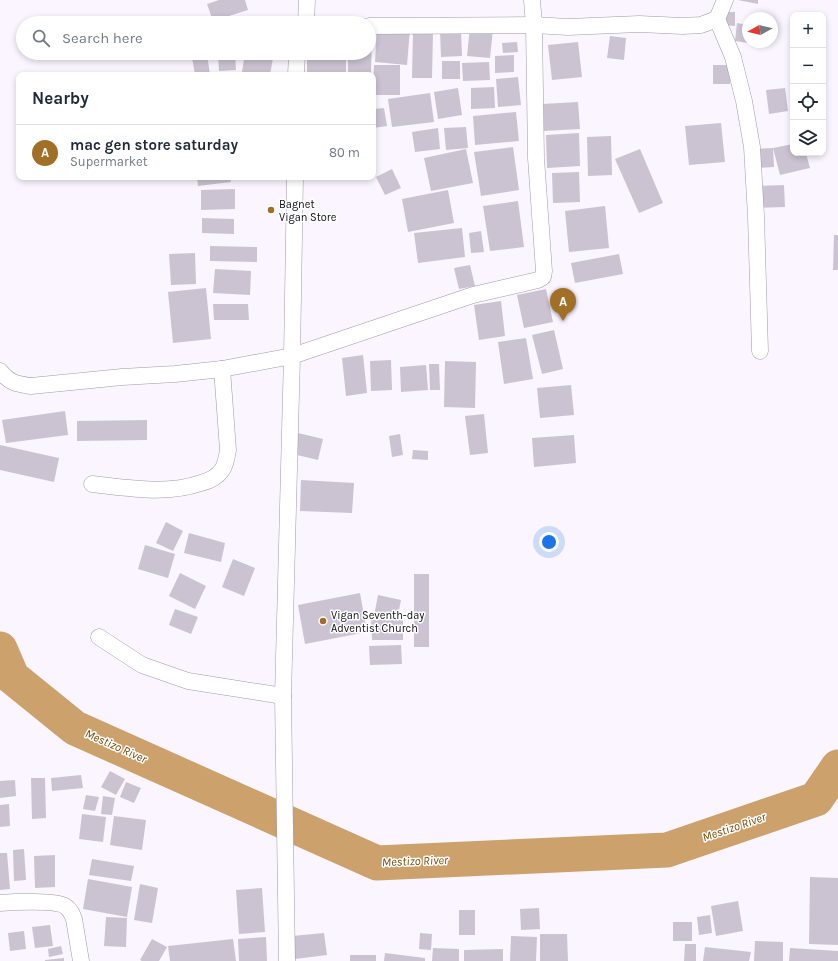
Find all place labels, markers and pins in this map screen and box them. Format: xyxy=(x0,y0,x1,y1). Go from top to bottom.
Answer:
place label: Bagnet Vigan Store xyxy=(279,198,337,224)
marker: Bagnet Vigan Store xyxy=(266,205,276,215)
pin: A xyxy=(550,288,576,321)
place label: Vigan Seventh-day Adventist Church xyxy=(331,609,424,635)
marker: Vigan Seventh-day Adventist Church xyxy=(318,616,328,626)

